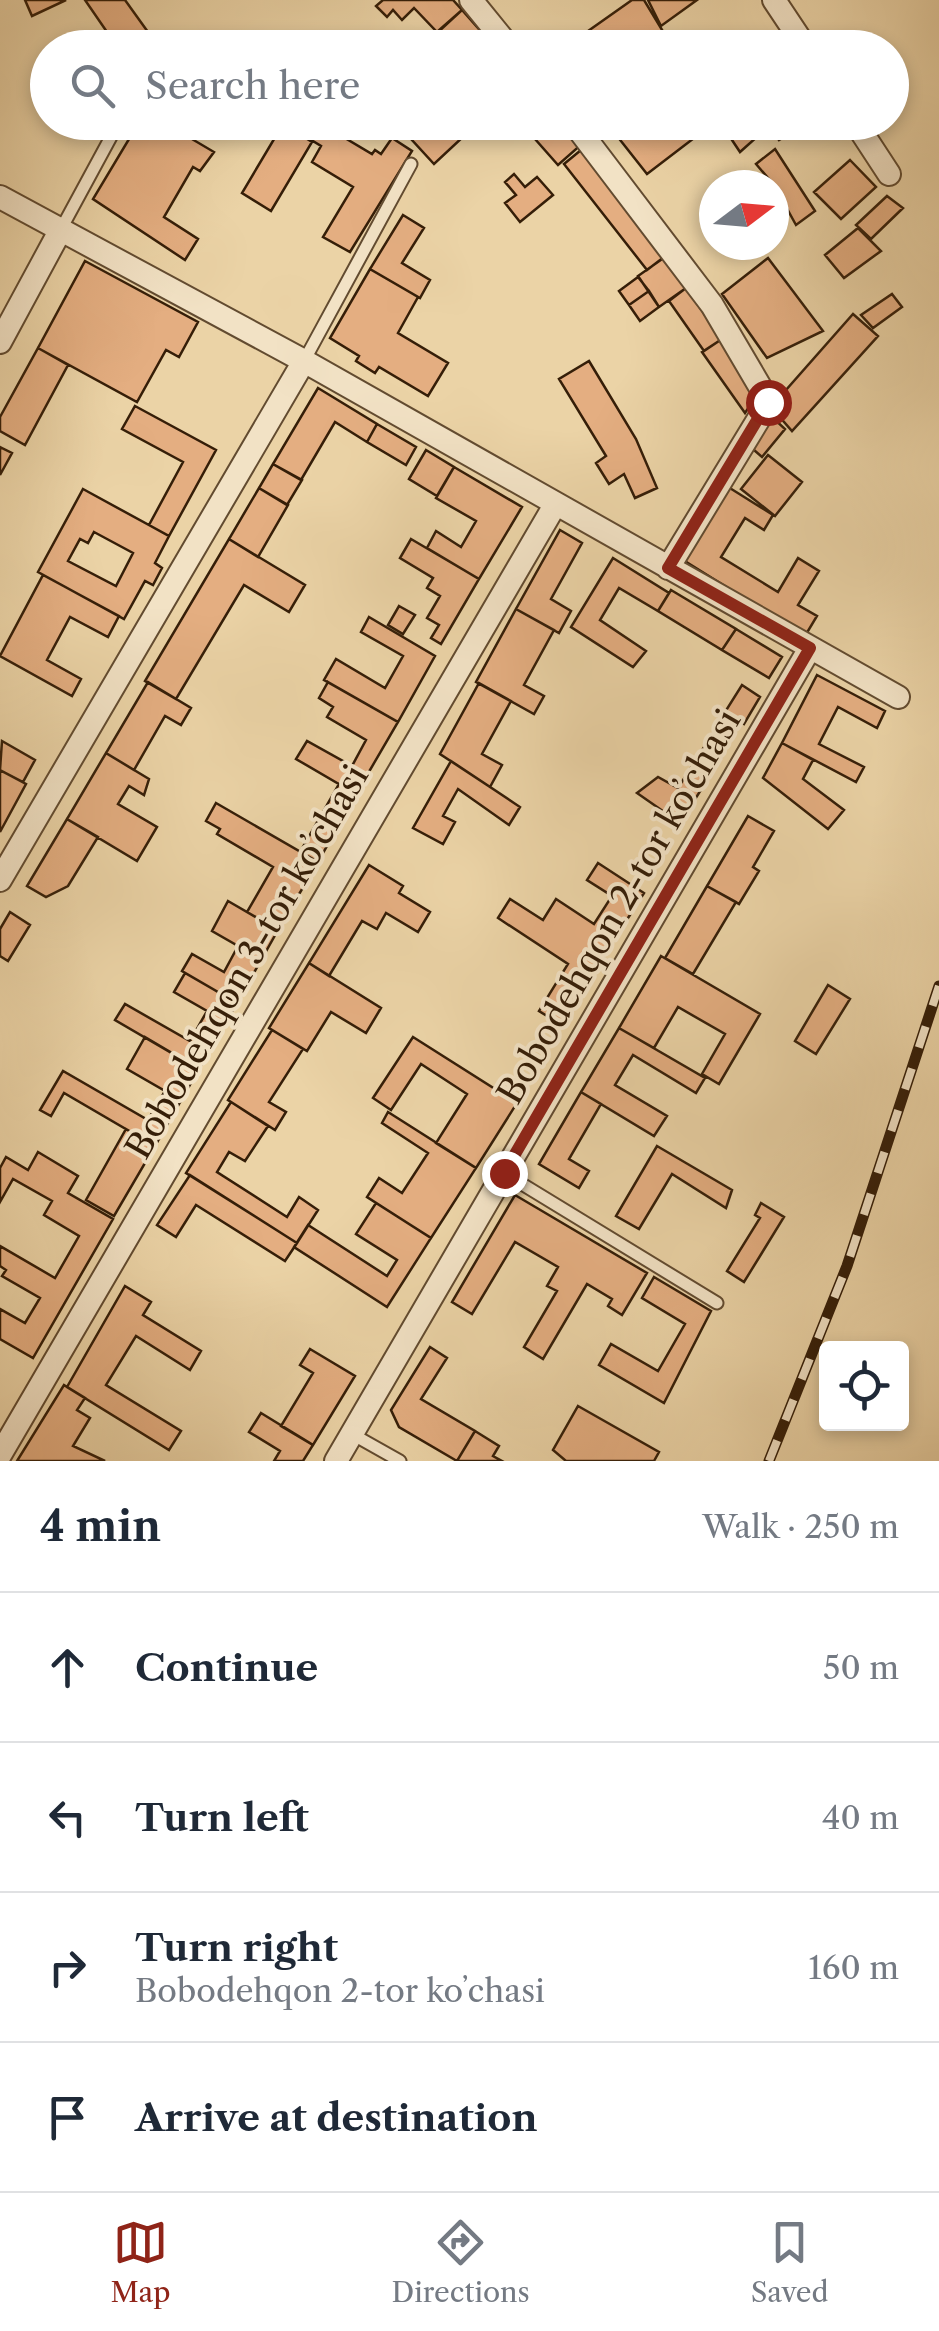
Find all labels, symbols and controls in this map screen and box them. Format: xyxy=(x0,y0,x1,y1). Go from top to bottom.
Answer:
search box xyxy=(30,30,909,140)
icon: search xyxy=(65,58,120,113)
text: Search here xyxy=(145,62,360,109)
north arrow xyxy=(699,170,789,260)
route start xyxy=(746,380,792,426)
street label: Bobodehqon 2-tor koʼchasi xyxy=(488,702,749,1112)
street label: Bobodehqon 3-tor koʼchasi xyxy=(116,757,377,1166)
route end xyxy=(482,1151,528,1197)
map controls xyxy=(819,1341,909,1431)
button: locate xyxy=(819,1341,909,1431)
text: 4 min xyxy=(40,1500,161,1552)
text: Walk · 250 m xyxy=(702,1507,899,1546)
icon: ahead xyxy=(40,1640,95,1695)
text: Continue xyxy=(135,1644,318,1691)
text: 50 m xyxy=(823,1648,899,1687)
icon: left xyxy=(40,1790,95,1845)
text: Turn left xyxy=(135,1794,309,1841)
text: 40 m xyxy=(822,1798,899,1837)
text: Turn right xyxy=(135,1924,338,1971)
icon: right xyxy=(40,1940,95,1995)
text: 160 m xyxy=(808,1948,899,1987)
text: Bobodehqon 2-tor koʼchasi xyxy=(135,1971,545,2010)
icon: arrive xyxy=(40,2090,95,2145)
text: Arrive at destination xyxy=(135,2094,538,2141)
tab: Map xyxy=(110,2215,171,2309)
tab: Directions xyxy=(391,2215,530,2309)
tab: Saved xyxy=(751,2215,829,2309)

